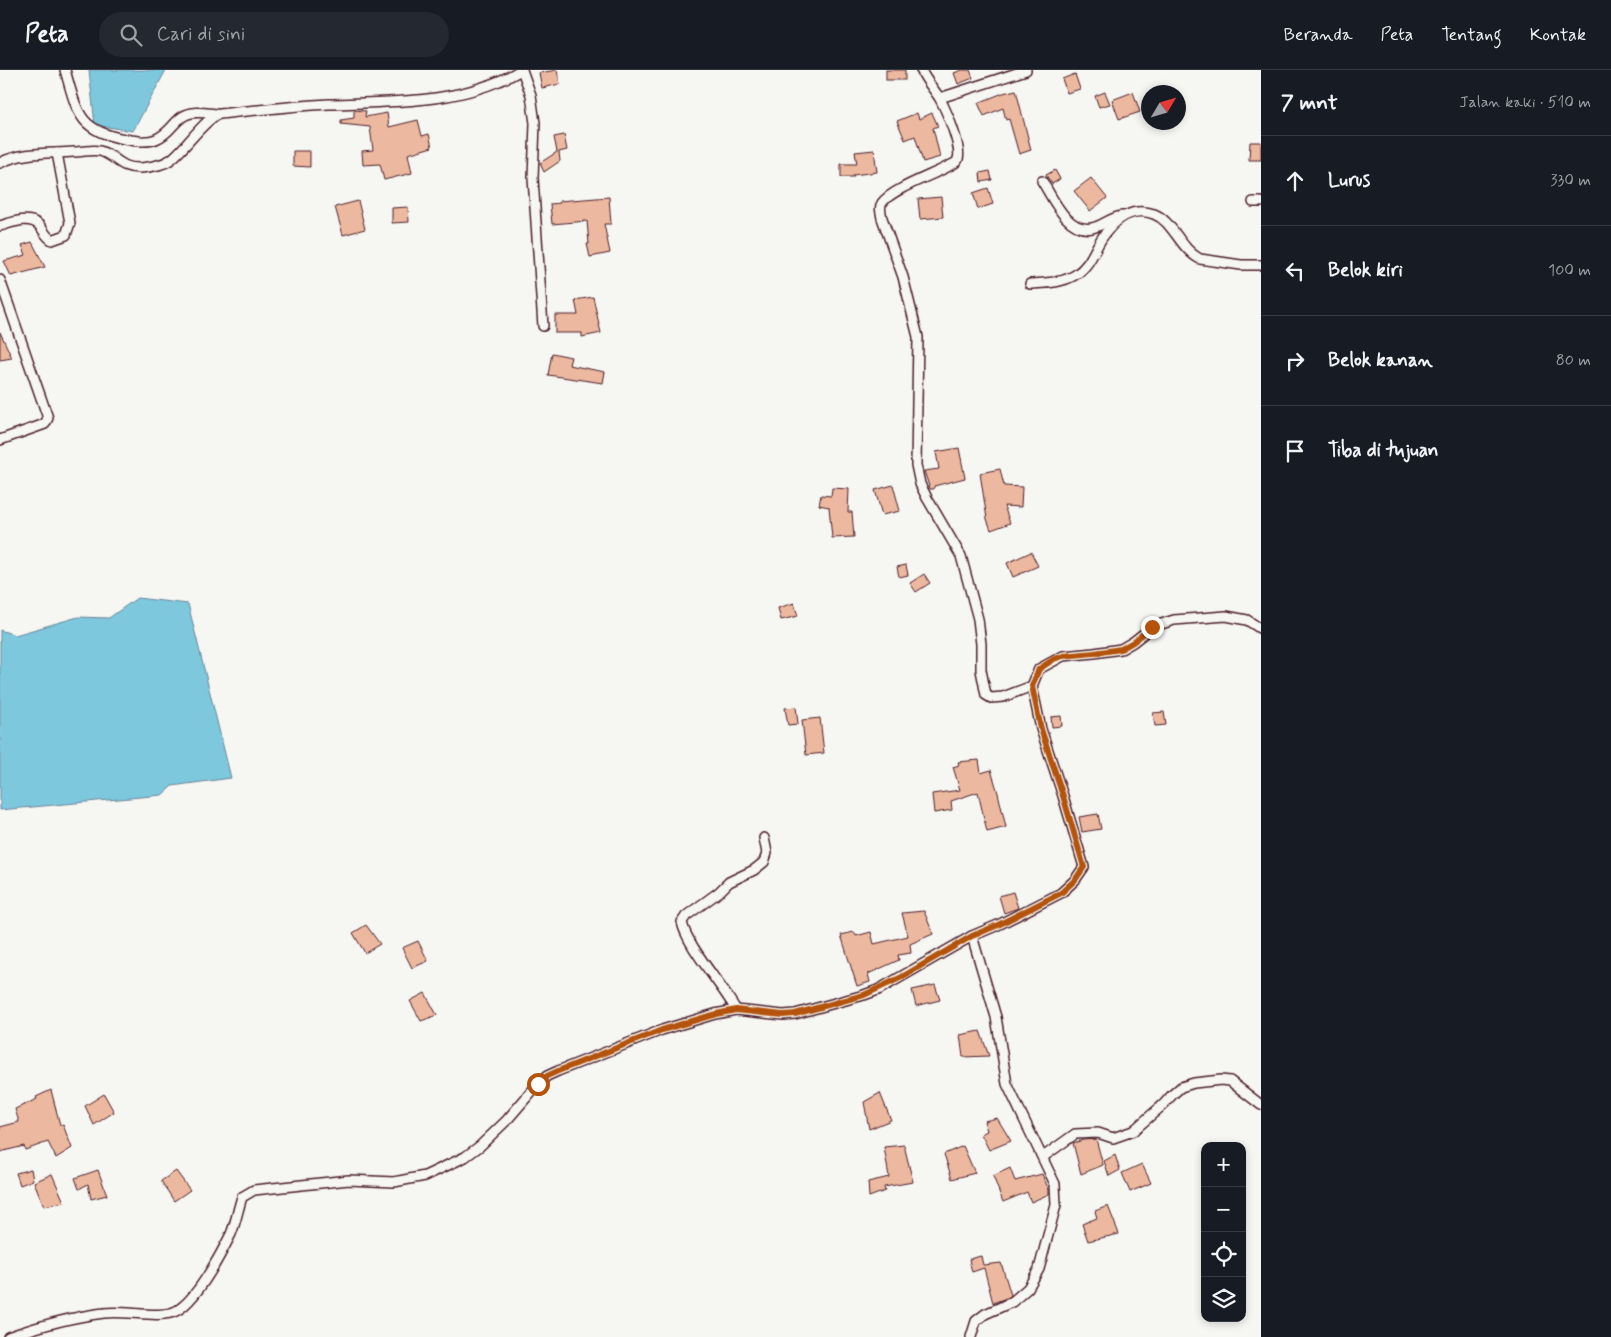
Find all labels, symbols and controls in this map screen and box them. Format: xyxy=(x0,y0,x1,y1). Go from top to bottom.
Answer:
search box xyxy=(99,12,449,57)
text: Peta xyxy=(25,19,69,50)
icon: search xyxy=(117,21,145,49)
text: Cari di sini xyxy=(157,22,245,47)
text: Beranda xyxy=(1283,23,1352,47)
text: Peta xyxy=(1380,23,1413,47)
text: Tentang xyxy=(1441,23,1502,47)
text: Kontak xyxy=(1530,23,1586,47)
north arrow xyxy=(1141,85,1186,130)
text: 7 mnt xyxy=(1281,89,1338,117)
text: Jalan kaki · 510 m xyxy=(1459,92,1591,113)
icon: ahead xyxy=(1281,167,1309,195)
text: Lurus xyxy=(1328,168,1370,193)
text: 330 m xyxy=(1550,170,1591,191)
icon: left xyxy=(1281,257,1309,285)
text: Belok kiri xyxy=(1328,258,1403,283)
text: 100 m xyxy=(1548,260,1591,281)
icon: right xyxy=(1281,347,1309,375)
text: Belok kanan xyxy=(1328,348,1433,373)
text: 80 m xyxy=(1556,350,1591,371)
icon: arrive xyxy=(1281,437,1309,465)
text: Tiba di tujuan xyxy=(1328,438,1439,463)
route end xyxy=(1141,616,1164,639)
route start xyxy=(527,1073,550,1096)
map controls xyxy=(1201,1142,1246,1322)
button: + xyxy=(1201,1142,1246,1187)
button: − xyxy=(1201,1187,1246,1232)
button: locate xyxy=(1201,1232,1246,1277)
button: layers xyxy=(1201,1277,1246,1322)

